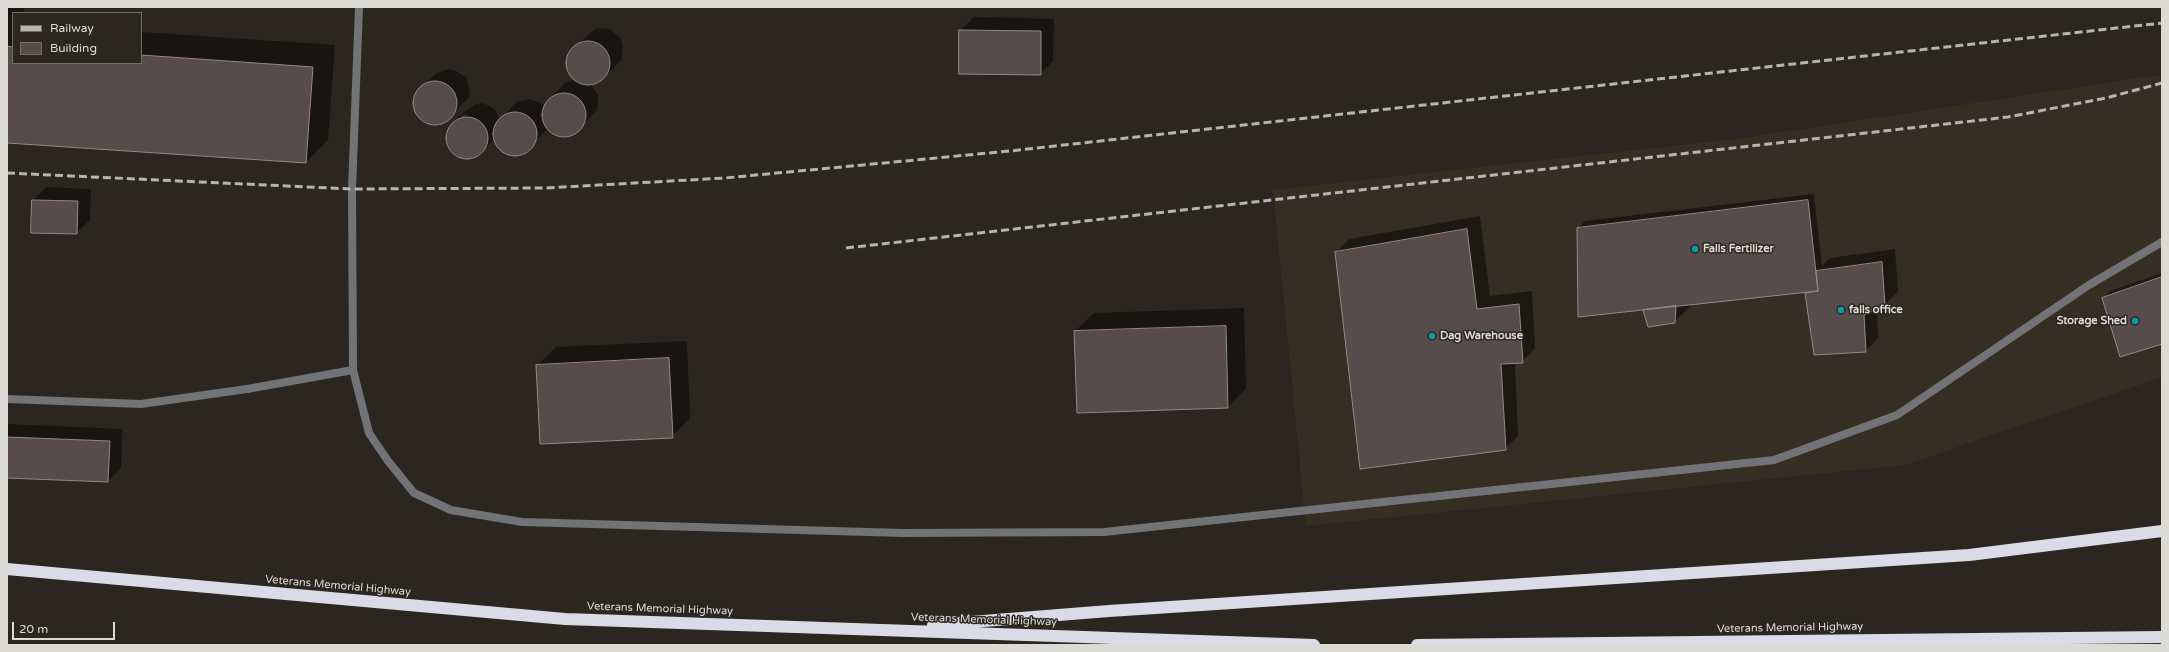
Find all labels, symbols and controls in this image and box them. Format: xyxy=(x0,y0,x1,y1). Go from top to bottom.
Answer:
legend xyxy=(12,12,142,64)
text: Railway xyxy=(50,21,94,35)
text: Building xyxy=(50,41,97,55)
place label: Falls Fertilizer xyxy=(1703,242,1774,256)
marker: Falls Fertilizer xyxy=(1690,244,1700,254)
place label: falls office xyxy=(1849,303,1903,317)
marker: falls office xyxy=(1836,305,1846,315)
place label: Storage Shed xyxy=(2057,314,2127,328)
marker: Storage Shed xyxy=(2130,316,2140,326)
place label: Dag Warehouse xyxy=(1440,329,1523,343)
marker: Dag Warehouse xyxy=(1427,331,1437,341)
street label: Veterans Memorial Highway xyxy=(265,573,411,599)
street label: Veterans Memorial Highway xyxy=(587,600,733,618)
street label: Veterans Memorial Highway xyxy=(911,611,1057,629)
scale bar xyxy=(14,614,117,640)
street label: Veterans Memorial Highway xyxy=(1717,620,1863,636)
text: 20 m xyxy=(19,622,48,636)

